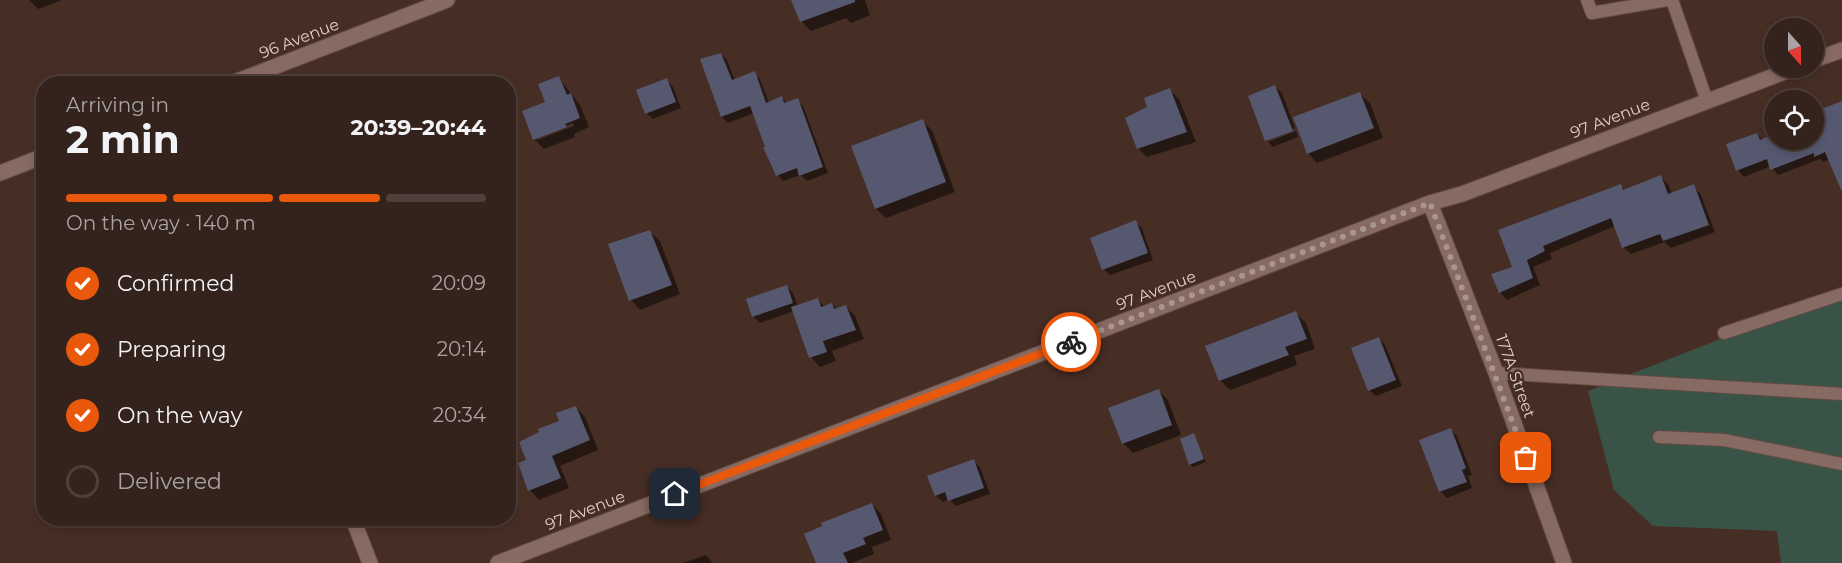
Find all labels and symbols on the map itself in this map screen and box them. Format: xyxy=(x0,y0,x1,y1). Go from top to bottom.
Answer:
street label: 96 Avenue xyxy=(257,15,342,62)
north arrow xyxy=(1764,18,1824,78)
street label: 97 Avenue xyxy=(1568,95,1653,142)
street label: 97 Avenue xyxy=(1114,267,1199,314)
courier xyxy=(1041,312,1101,372)
street label: 177A Street xyxy=(1492,332,1540,421)
pin xyxy=(1500,432,1551,483)
pin xyxy=(649,468,700,519)
street label: 97 Avenue xyxy=(543,487,628,534)

